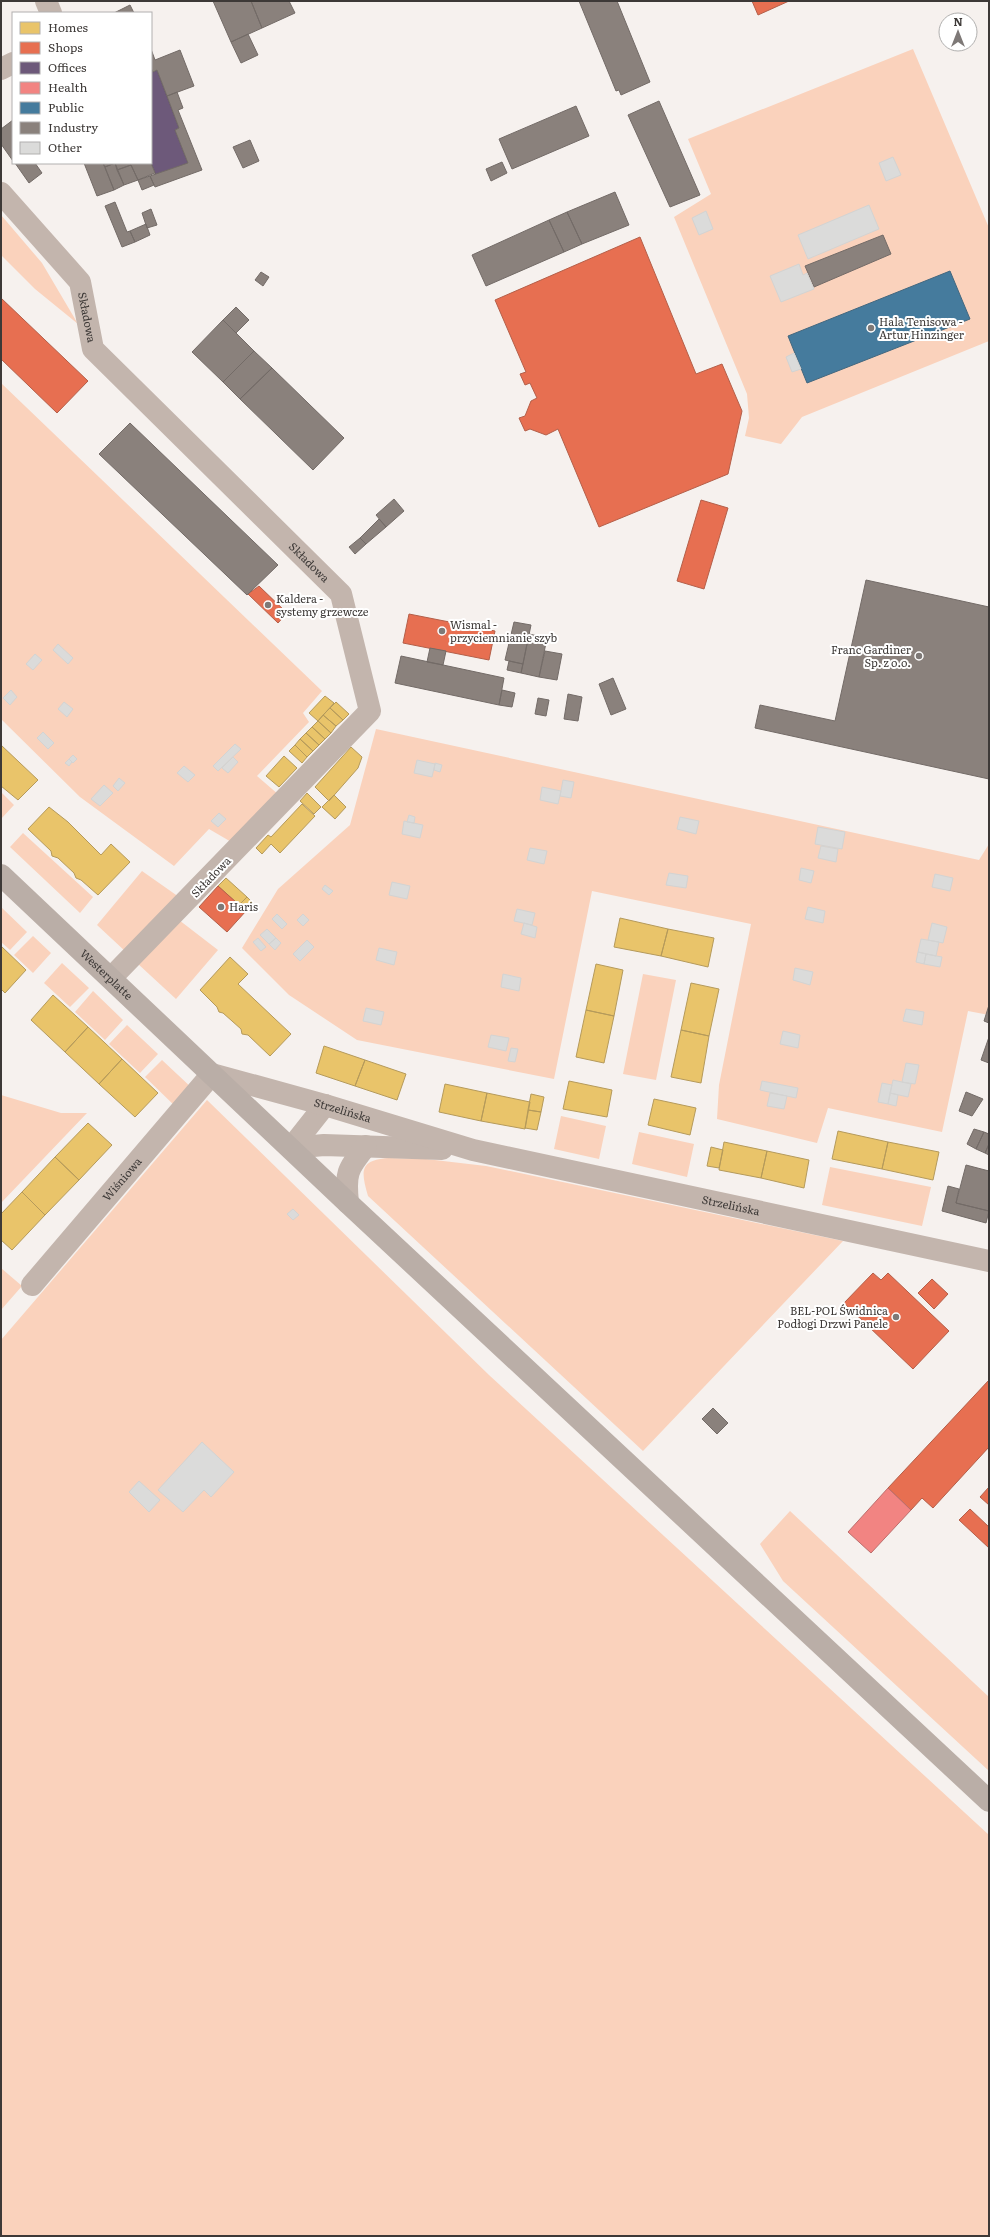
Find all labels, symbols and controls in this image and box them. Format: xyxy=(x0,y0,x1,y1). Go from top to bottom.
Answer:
legend xyxy=(12,12,152,164)
north arrow xyxy=(938,12,978,52)
text: N xyxy=(953,13,963,29)
text: Homes xyxy=(48,18,88,36)
text: Shops xyxy=(48,38,83,56)
text: Offices xyxy=(48,58,87,76)
text: Health xyxy=(48,78,87,96)
text: Public xyxy=(48,98,84,116)
text: Industry xyxy=(48,118,98,136)
text: Other xyxy=(48,138,82,156)
street label: Składowa xyxy=(75,291,101,344)
place label: Hala Tenisowa - Artur Hinzinger xyxy=(879,313,965,342)
marker: Hala Tenisowa - Artur Hinzinger xyxy=(866,323,876,333)
street label: Składowa xyxy=(286,538,334,585)
place label: Kaldera - systemy grzewcze xyxy=(276,590,369,619)
marker: Kaldera - systemy grzewcze xyxy=(263,600,273,610)
place label: Wismal - przyciemnianie szyb xyxy=(450,616,558,645)
marker: Wismal - przyciemnianie szyb xyxy=(437,626,447,636)
place label: Franc Gardiner Sp. z o.o. xyxy=(831,641,912,670)
marker: Franc Gardiner Sp. z o.o. xyxy=(914,651,924,661)
street label: Składowa xyxy=(187,852,234,900)
place label: Haris xyxy=(229,898,258,914)
marker: Haris xyxy=(216,902,226,912)
street label: Westerplatte xyxy=(77,945,137,1003)
street label: Strzelińska xyxy=(313,1093,374,1126)
street label: Wiśniowa xyxy=(98,1153,145,1204)
street label: Strzelińska xyxy=(701,1190,762,1219)
place label: BEL-POL Świdnica Podłogi Drzwi Panele xyxy=(777,1302,888,1331)
marker: BEL-POL Świdnica Podłogi Drzwi Panele xyxy=(891,1312,901,1322)

